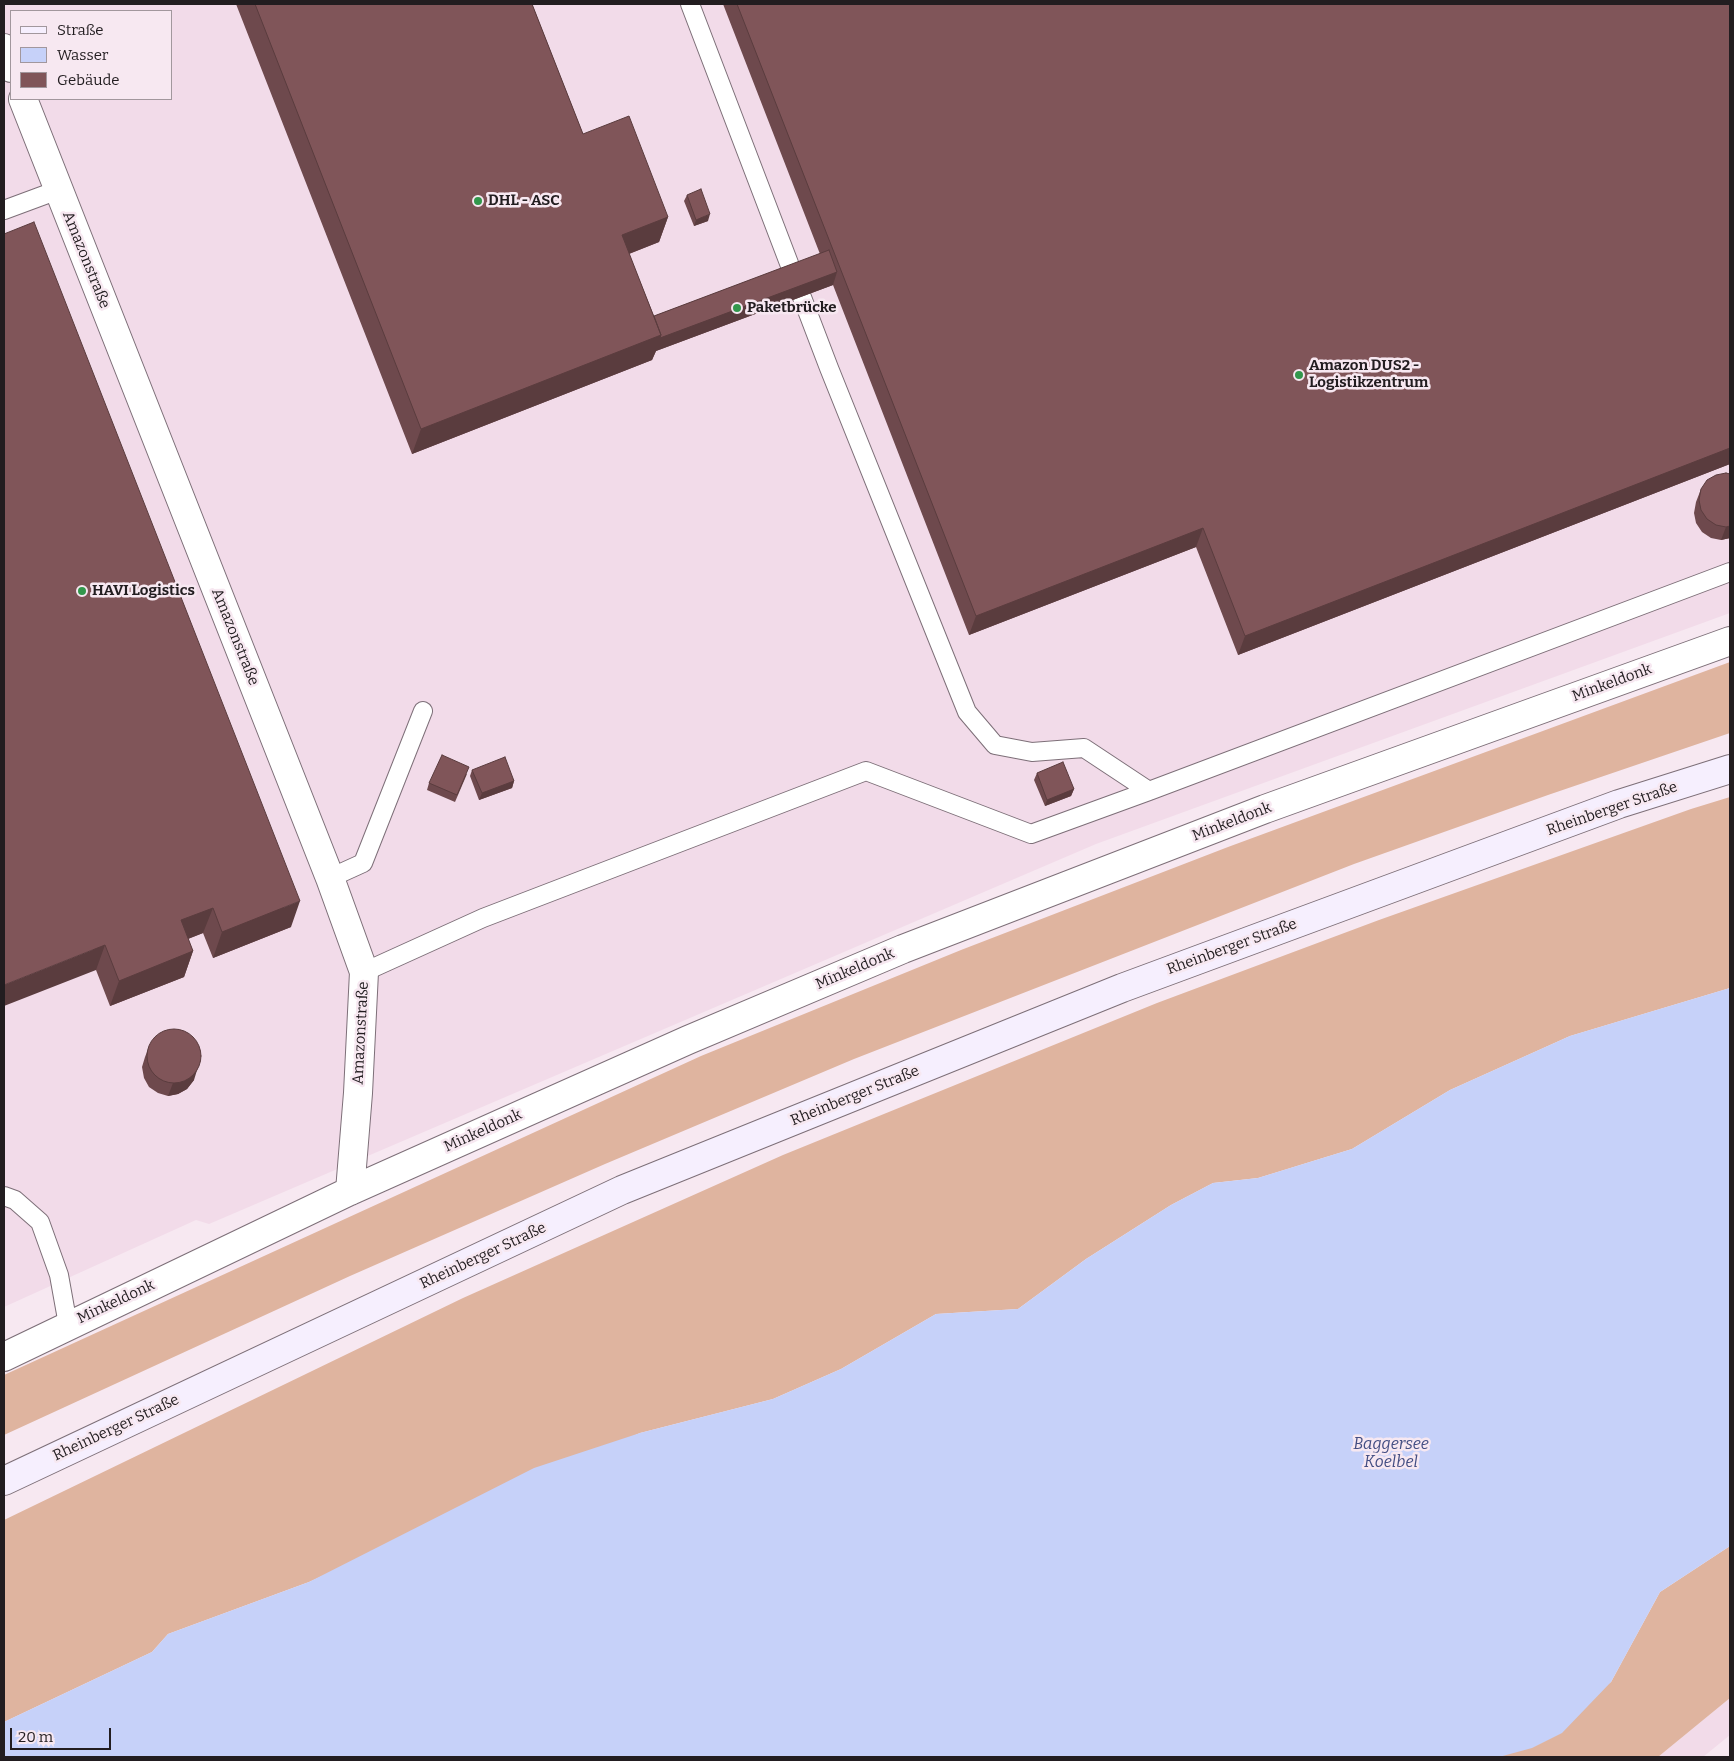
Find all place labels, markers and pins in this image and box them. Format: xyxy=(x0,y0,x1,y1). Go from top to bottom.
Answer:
place label: DHL - ASC xyxy=(488,192,560,210)
marker: DHL - ASC xyxy=(472,195,484,207)
place label: Paketbrücke xyxy=(747,299,837,317)
marker: Paketbrücke xyxy=(731,302,743,314)
place label: Amazon DUS2 - Logistikzentrum xyxy=(1309,357,1428,392)
marker: Amazon DUS2 - Logistikzentrum xyxy=(1293,369,1305,381)
place label: HAVI Logistics xyxy=(92,582,195,600)
marker: HAVI Logistics xyxy=(76,585,88,597)

